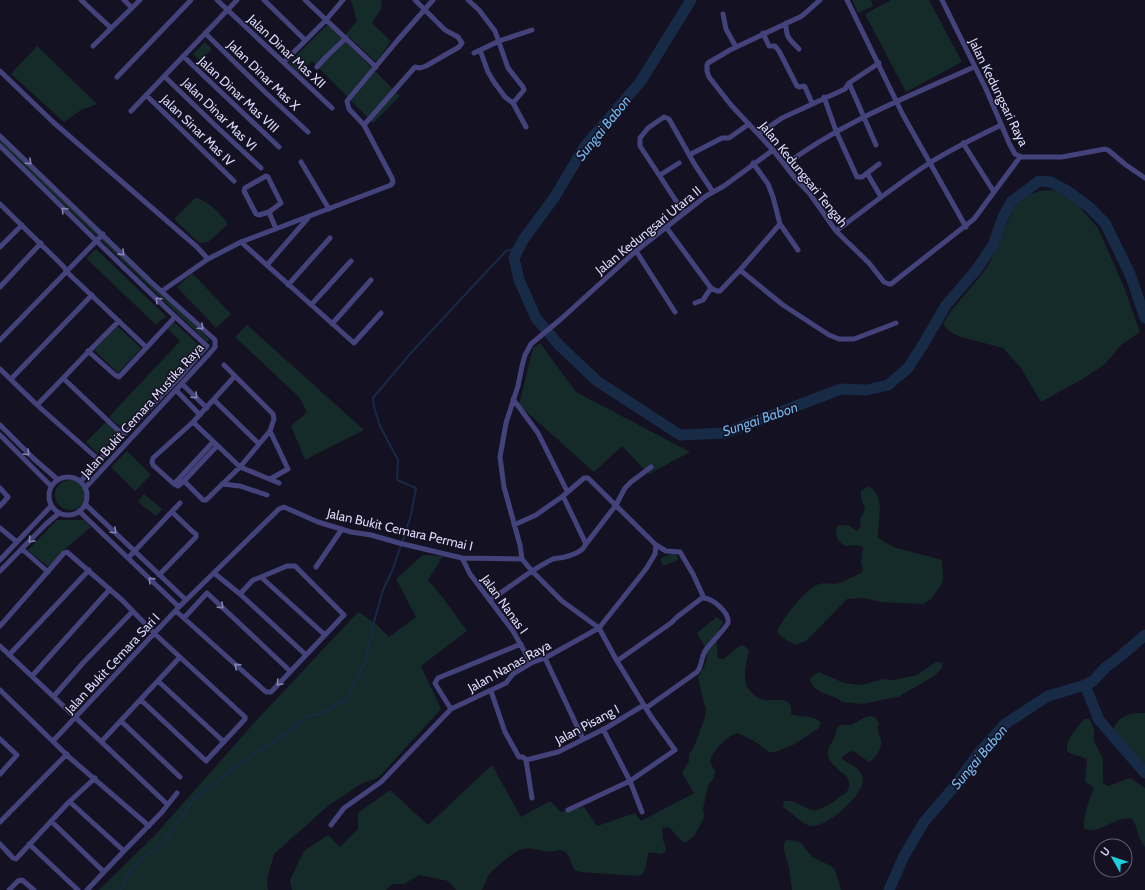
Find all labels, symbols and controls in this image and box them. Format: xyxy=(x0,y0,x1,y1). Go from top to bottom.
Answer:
street label: Jalan Dinar Mas XII xyxy=(245,11,329,91)
street label: Jalan Kedungsari Raya xyxy=(965,34,1032,149)
street label: Jalan Dinar Mas X xyxy=(225,37,303,113)
street label: Jalan Dinar Mas VIII xyxy=(195,53,283,135)
street label: Jalan Dinar Mas VI xyxy=(179,74,261,154)
street label: Jalan Sinar Mas IV xyxy=(157,90,238,169)
water label: Sungai Babon xyxy=(571,92,635,164)
street label: Jalan Kedungsari Tengah xyxy=(756,117,852,230)
one-way arrow xyxy=(24,157,32,165)
street label: Jalan Kedungsari Utara II xyxy=(591,182,704,278)
one-way arrow xyxy=(61,207,69,215)
one-way arrow xyxy=(117,248,125,256)
one-way arrow xyxy=(155,298,163,305)
one-way arrow xyxy=(196,322,204,330)
street label: Jalan Bukit Cemara Mustika Raya xyxy=(77,339,207,481)
one-way arrow xyxy=(190,391,198,398)
water label: Sungai Babon xyxy=(720,398,800,440)
one-way arrow xyxy=(22,448,30,456)
street label: Jalan Bukit Cemara Permai I xyxy=(324,504,475,554)
one-way arrow xyxy=(109,526,116,533)
one-way arrow xyxy=(28,535,35,543)
street label: Jalan Nanas I xyxy=(478,570,532,637)
one-way arrow xyxy=(148,577,156,585)
one-way arrow xyxy=(216,601,223,608)
street label: Jalan Bukit Cemara Sari I xyxy=(61,609,163,717)
street label: Jalan Nanas Raya xyxy=(464,636,554,696)
one-way arrow xyxy=(234,663,242,671)
one-way arrow xyxy=(276,678,284,686)
street label: Jalan Pisang I xyxy=(551,700,622,748)
water label: Sungai Babon xyxy=(947,721,1011,793)
north arrow xyxy=(1093,838,1133,878)
text: U xyxy=(1097,844,1113,859)

